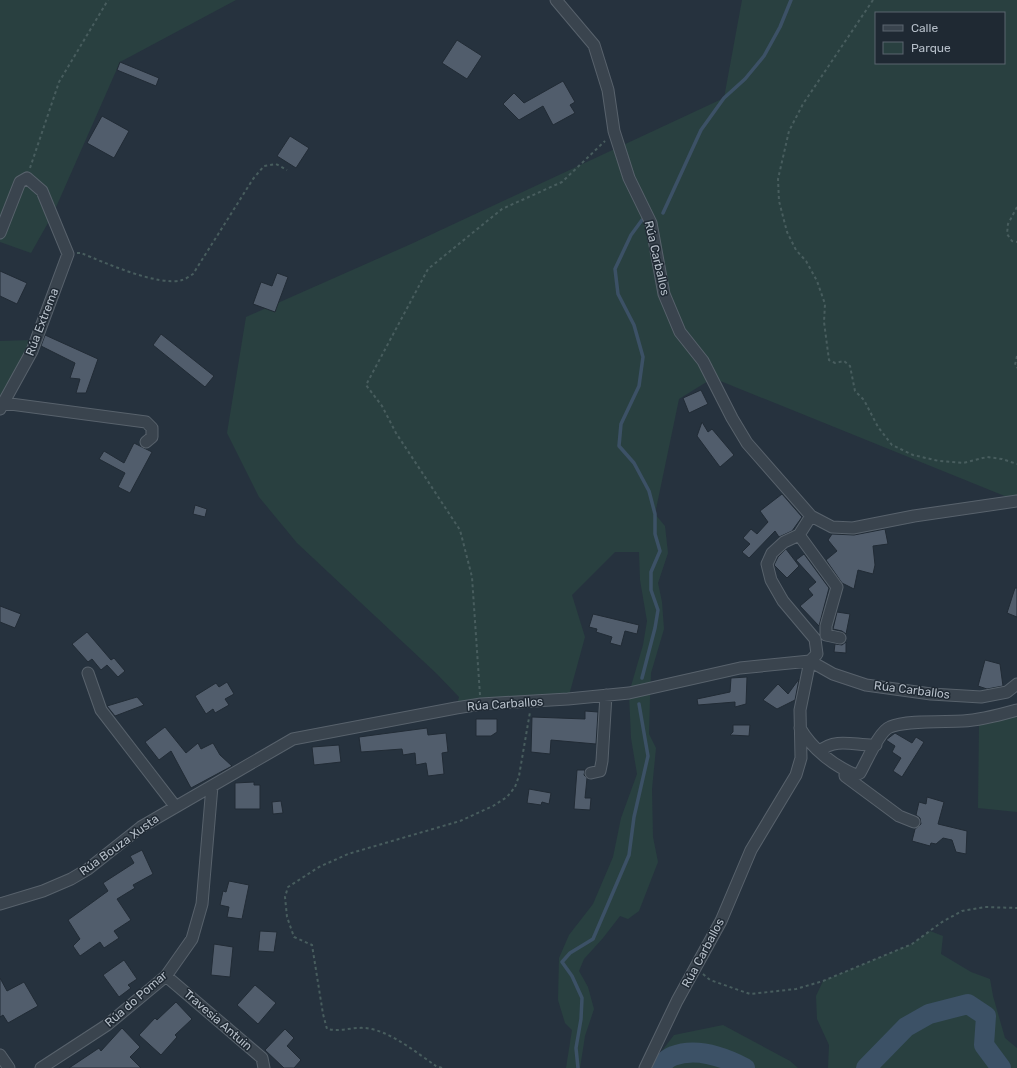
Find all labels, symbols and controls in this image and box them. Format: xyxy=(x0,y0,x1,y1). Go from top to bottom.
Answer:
legend xyxy=(875,12,1005,64)
text: Calle xyxy=(911,21,938,35)
text: Parque xyxy=(911,41,951,55)
street label: Rúa Carballos xyxy=(642,219,672,297)
street label: Rúa Extrema xyxy=(23,286,61,358)
street label: Rúa Carballos xyxy=(873,678,951,702)
street label: Rúa Carballos xyxy=(466,694,544,714)
street label: Rúa Bouza Xusta xyxy=(77,812,161,878)
street label: Rúa Carballos xyxy=(679,916,727,990)
street label: Rúa do Pomar xyxy=(102,968,170,1030)
street label: Travesia Antuin xyxy=(181,987,255,1053)

